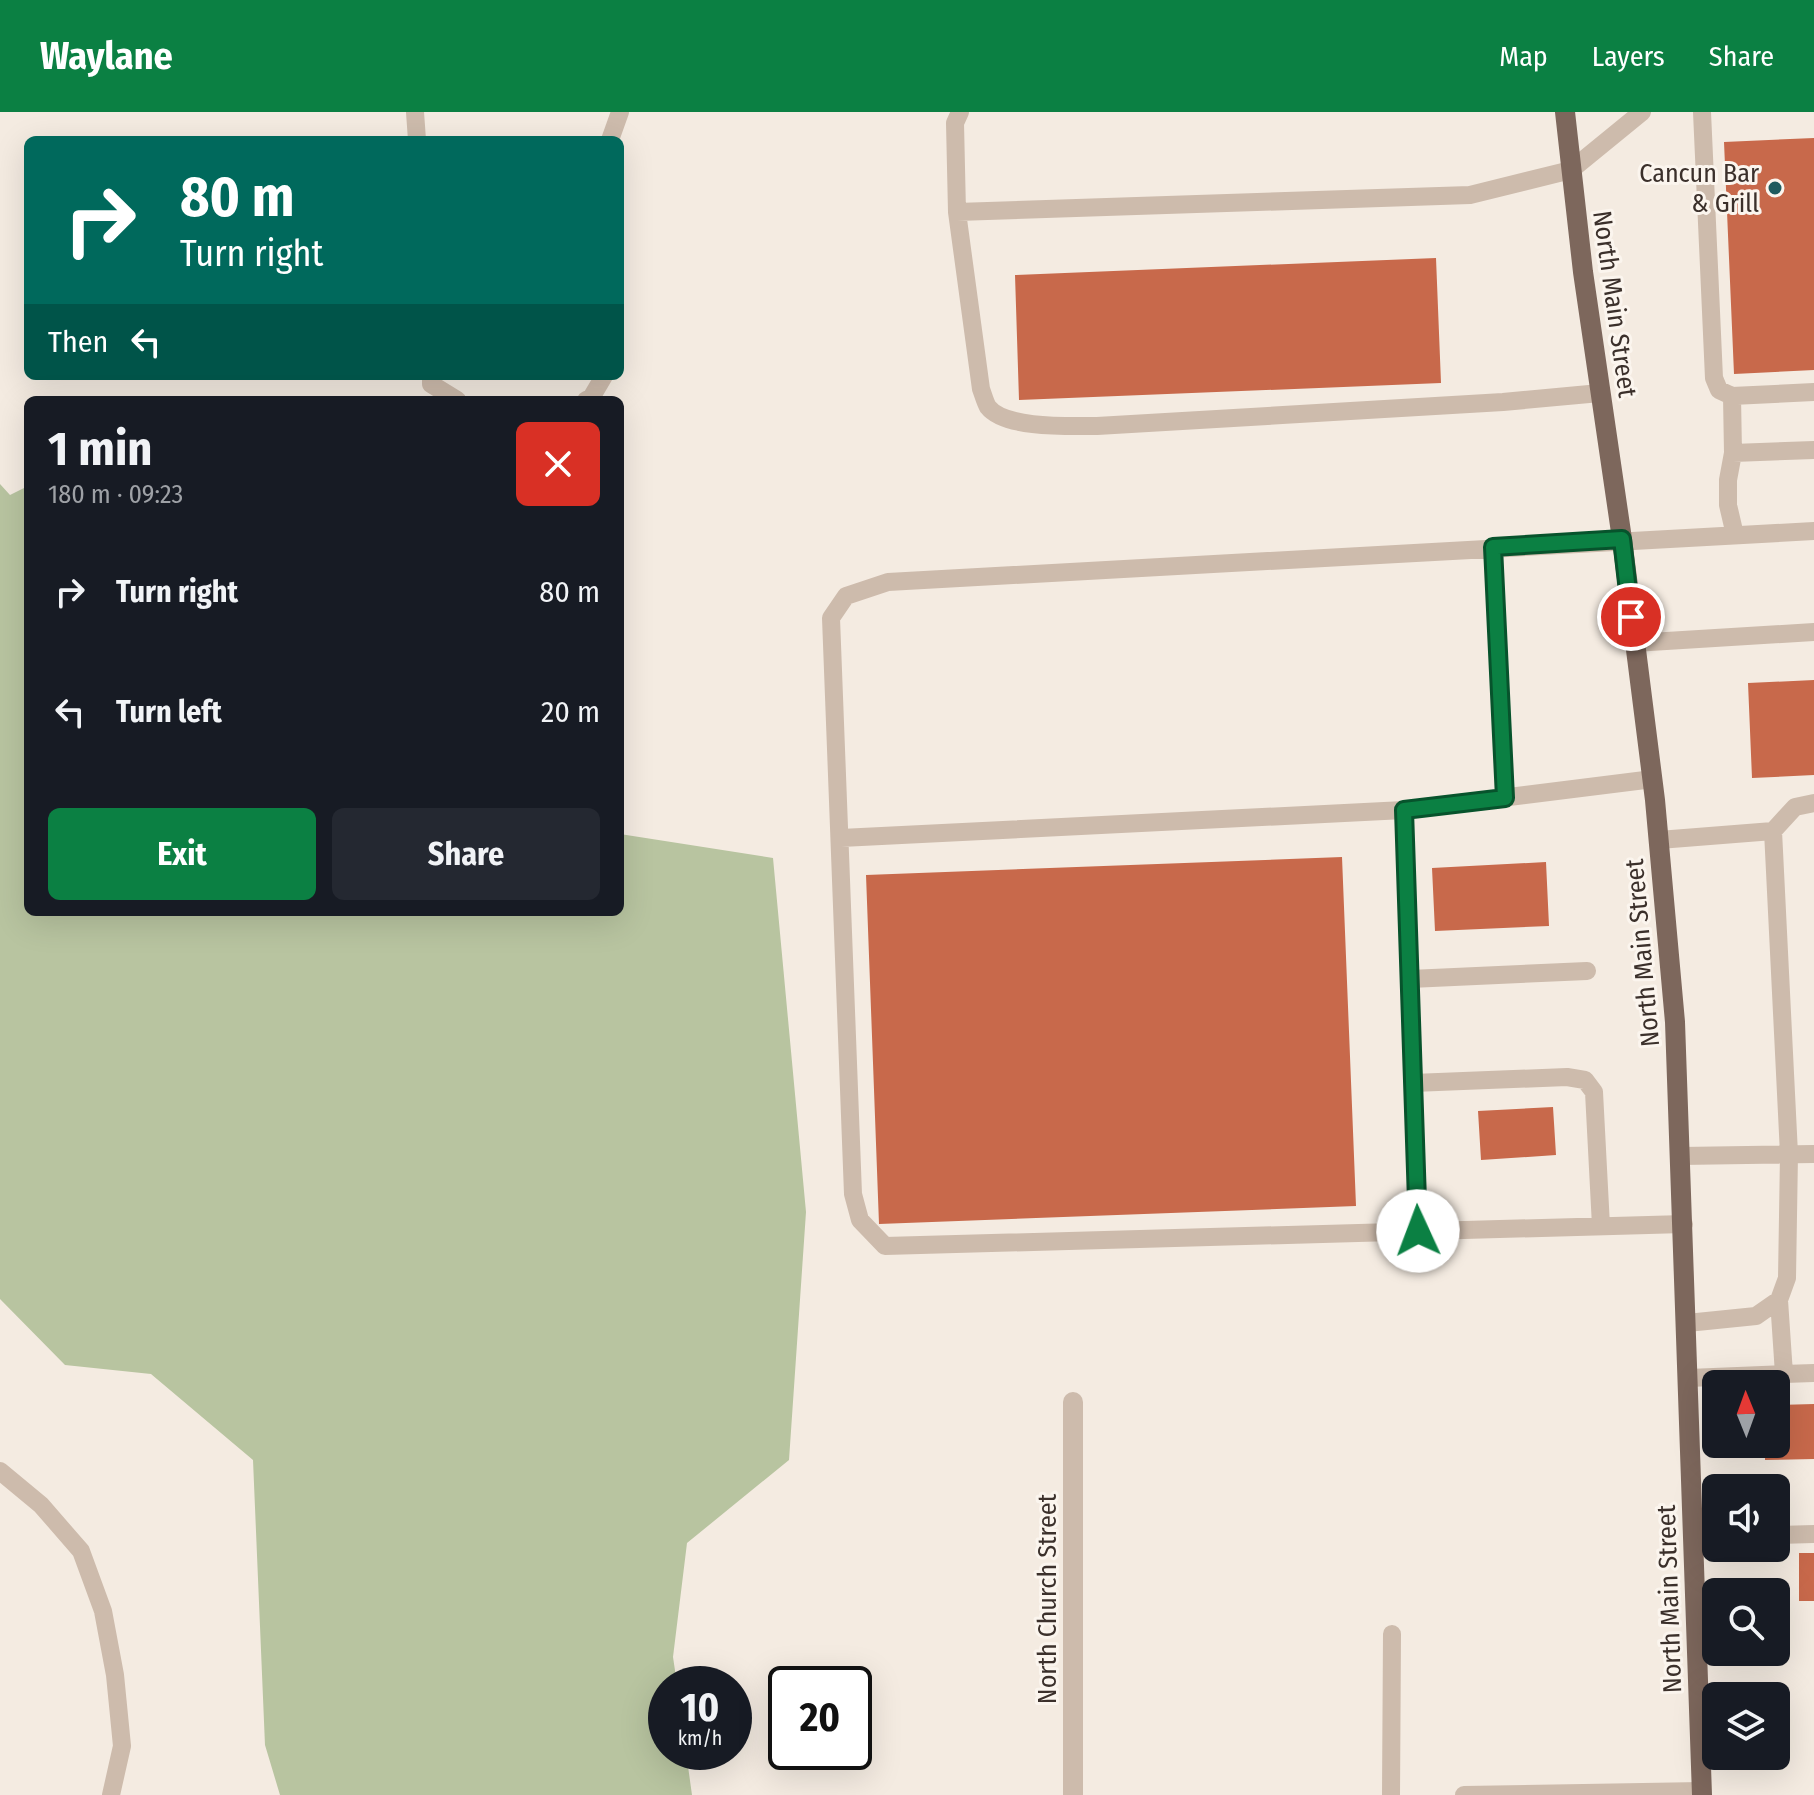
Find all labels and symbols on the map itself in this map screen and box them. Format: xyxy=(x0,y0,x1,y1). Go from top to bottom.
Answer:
place label: Cancun Bar & Grill xyxy=(1639,158,1759,219)
marker: Cancun Bar & Grill xyxy=(1766,179,1784,197)
street label: North Main Street xyxy=(1586,209,1643,400)
pin xyxy=(1597,583,1665,651)
street label: North Main Street xyxy=(1619,857,1666,1048)
position arrow xyxy=(1376,1189,1460,1273)
north arrow xyxy=(1702,1370,1790,1458)
street label: North Church Street xyxy=(1032,1493,1063,1704)
street label: North Main Street xyxy=(1651,1504,1688,1694)
speed limit sign: 20 xyxy=(768,1666,872,1770)

